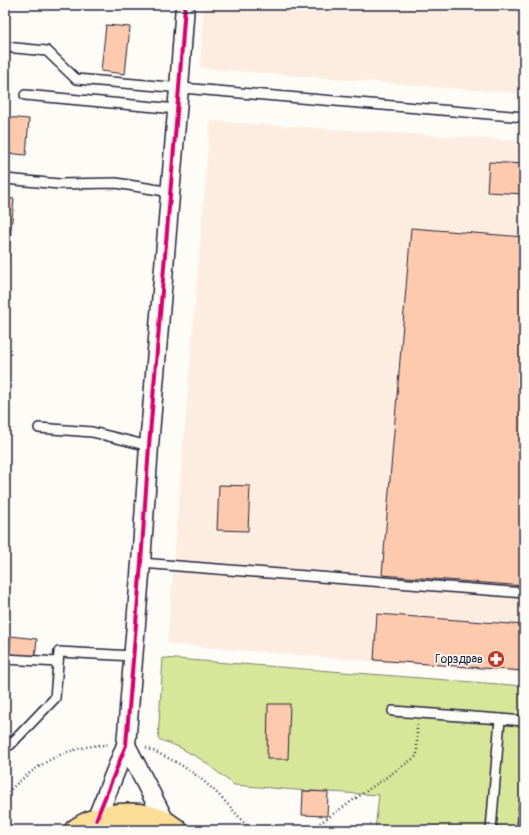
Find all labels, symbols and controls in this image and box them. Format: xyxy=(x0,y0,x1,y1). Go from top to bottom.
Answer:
pharmacy icon: Горздрав xyxy=(486,649,506,669)
place label: Горздрав xyxy=(435,652,483,667)

